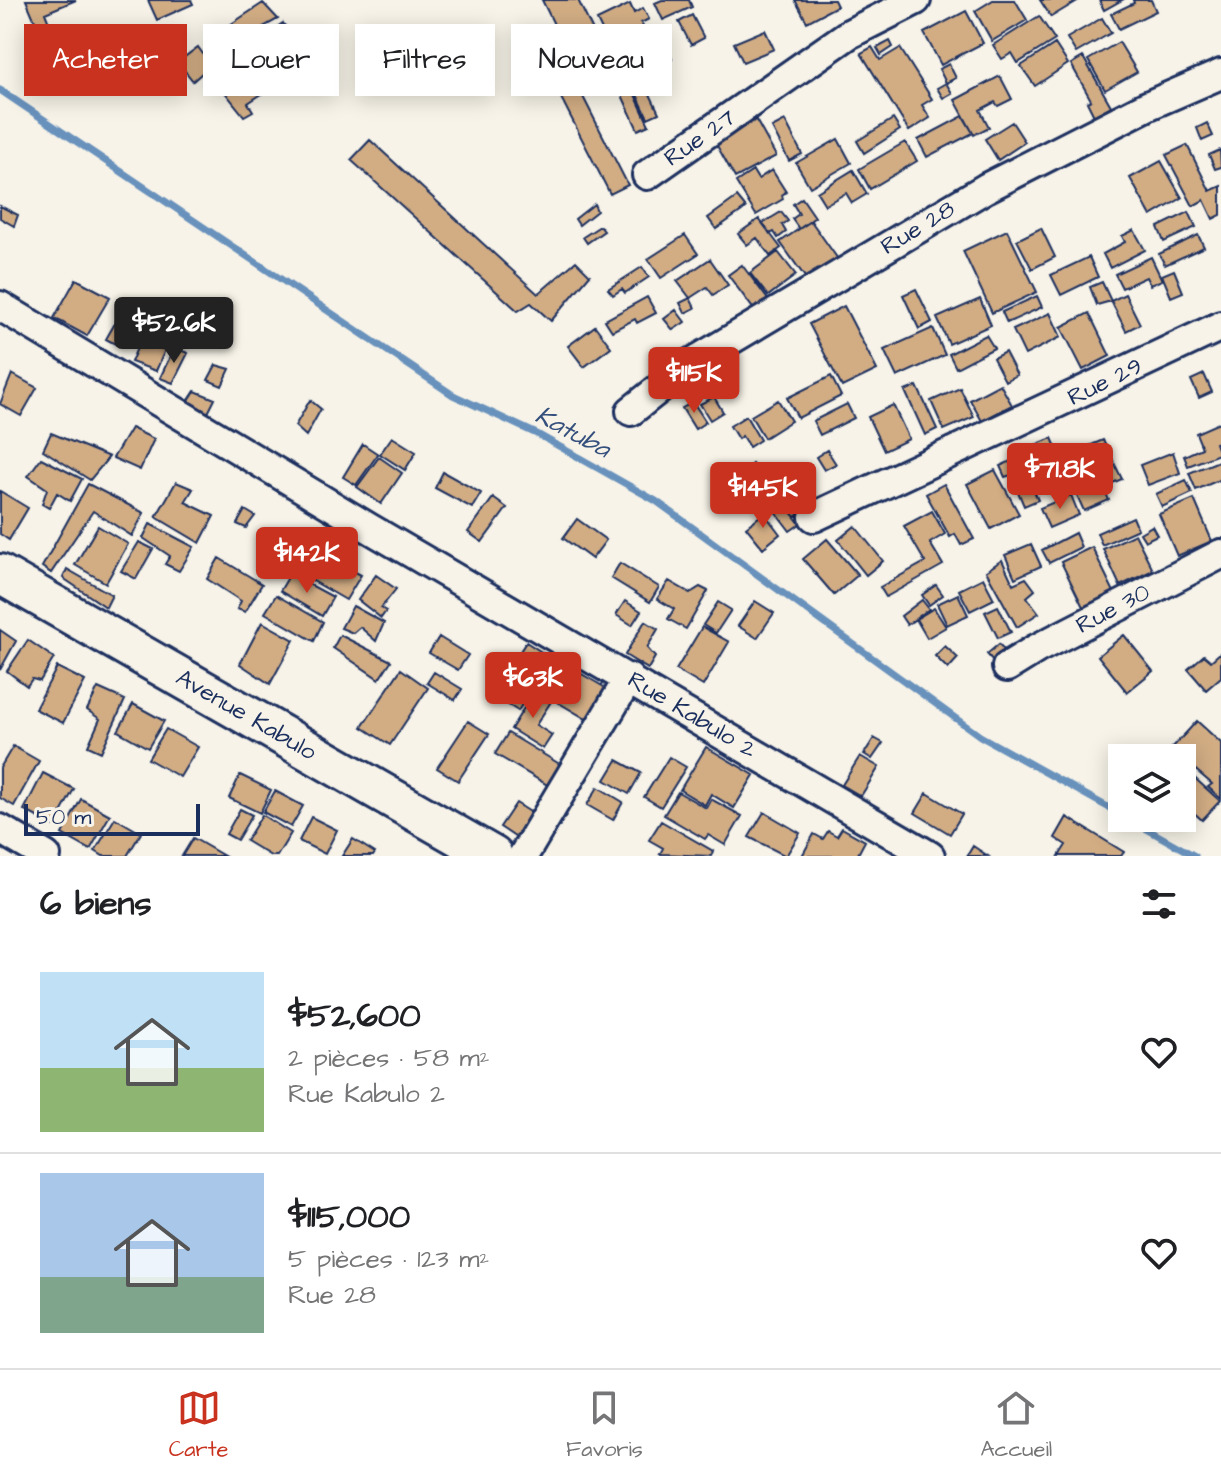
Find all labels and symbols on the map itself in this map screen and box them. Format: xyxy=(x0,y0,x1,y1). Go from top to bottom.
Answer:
street label: Rue 27 xyxy=(657,101,743,175)
street label: Rue 28 xyxy=(874,193,962,263)
pin: $52.6K xyxy=(109,297,239,365)
pin: $115K xyxy=(638,347,750,415)
street label: Rue 29 xyxy=(1062,349,1148,415)
water label: Katuba xyxy=(529,397,619,468)
pin: $71.8K xyxy=(995,443,1125,511)
pin: $145K xyxy=(707,462,819,530)
pin: $142K xyxy=(251,527,363,595)
street label: Rue 30 xyxy=(1070,575,1156,643)
pin: $63K xyxy=(486,652,580,720)
street label: Avenue Kabulo xyxy=(169,661,323,769)
street label: Rue Kabulo 2 xyxy=(621,663,763,767)
scale bar xyxy=(24,800,200,836)

